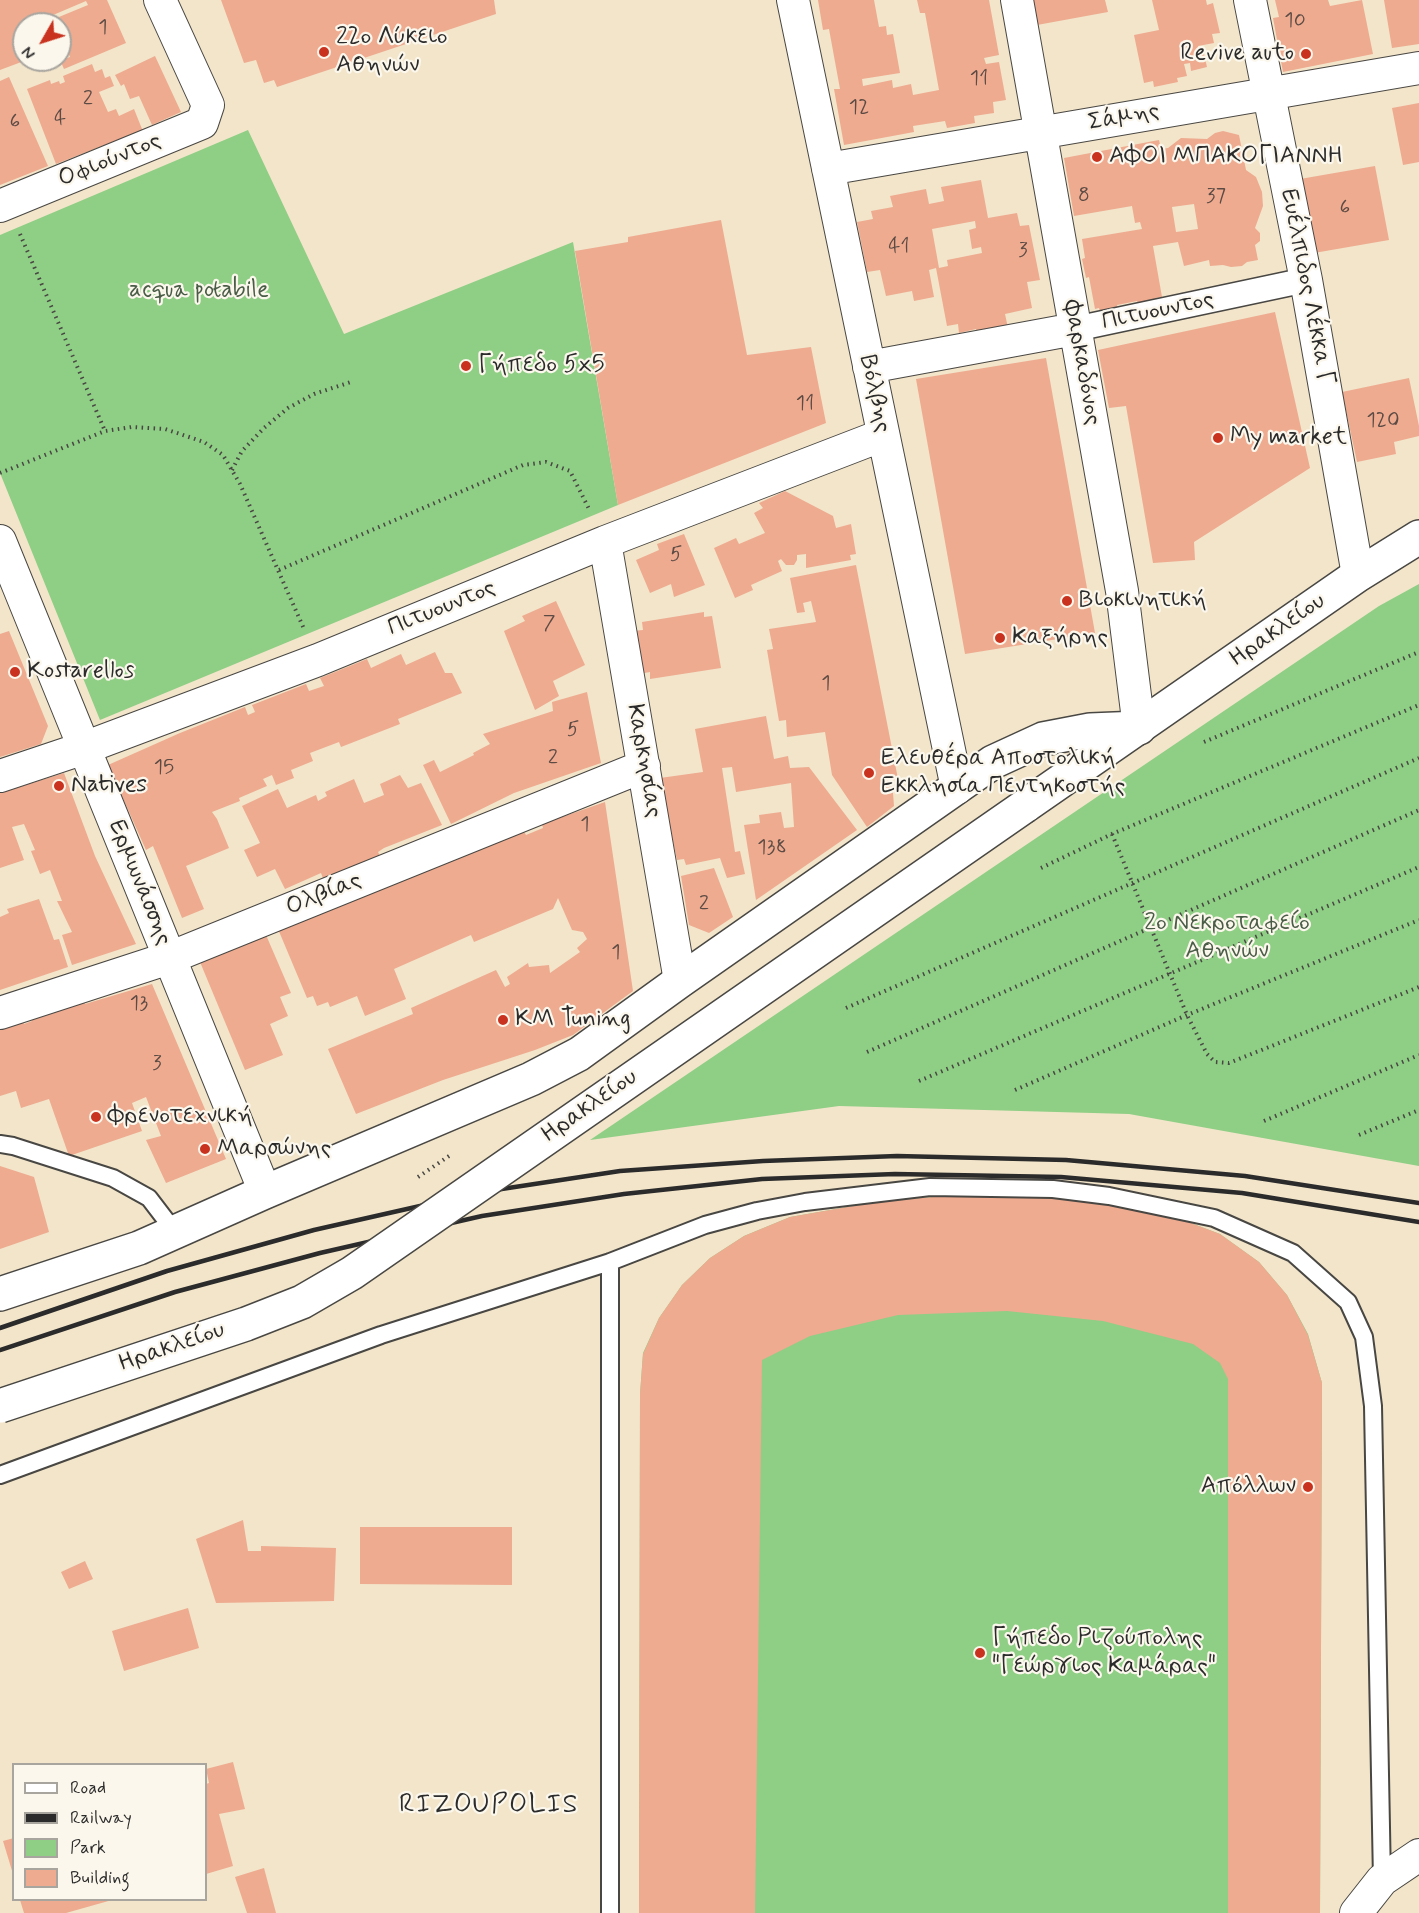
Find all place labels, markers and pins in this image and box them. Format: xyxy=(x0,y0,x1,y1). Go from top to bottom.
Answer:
place label: 22ο Λύκειο Αθηνών xyxy=(336,24,448,80)
place label: Revive auto xyxy=(1180,40,1294,68)
marker: 22ο Λύκειο Αθηνών xyxy=(317,45,331,59)
marker: Revive auto xyxy=(1299,47,1313,61)
place label: ΑΦΟΙ ΜΠΑΚΟΓΙΑΝΝΗ xyxy=(1109,143,1343,171)
marker: ΑΦΟΙ ΜΠΑΚΟΓΙΑΝΝΗ xyxy=(1090,150,1104,164)
place label: Γήπεδο 5x5 xyxy=(478,352,604,380)
marker: Γήπεδο 5x5 xyxy=(459,359,473,373)
place label: My market xyxy=(1230,424,1347,452)
marker: My market xyxy=(1211,431,1225,445)
place label: Βιοκινητική xyxy=(1079,587,1207,615)
marker: Βιοκινητική xyxy=(1060,594,1074,608)
place label: Καξήρης xyxy=(1012,624,1108,652)
marker: Καξήρης xyxy=(993,631,1007,645)
place label: Kostarellos xyxy=(27,658,134,686)
marker: Kostarellos xyxy=(8,665,22,679)
place label: Ελευθέρα Αποστολική Εκκλησία Πεντηκοστής xyxy=(881,745,1125,801)
marker: Ελευθέρα Αποστολική Εκκλησία Πεντηκοστής xyxy=(862,766,876,780)
place label: Natives xyxy=(71,772,147,800)
marker: Natives xyxy=(52,779,66,793)
place label: KM Tuning xyxy=(515,1006,631,1034)
marker: KM Tuning xyxy=(496,1013,510,1027)
place label: Φρενοτεχνική xyxy=(108,1103,253,1131)
marker: Φρενοτεχνική xyxy=(89,1110,103,1124)
place label: Μαρσώνης xyxy=(217,1135,331,1163)
marker: Μαρσώνης xyxy=(198,1142,212,1156)
place label: Απόλλων xyxy=(1201,1473,1296,1501)
marker: Απόλλων xyxy=(1301,1480,1315,1494)
place label: Γήπεδο Ριζούπολης "Γεώργιος Καμάρας" xyxy=(992,1625,1216,1681)
marker: Γήπεδο Ριζούπολης "Γεώργιος Καμάρας" xyxy=(973,1646,987,1660)

